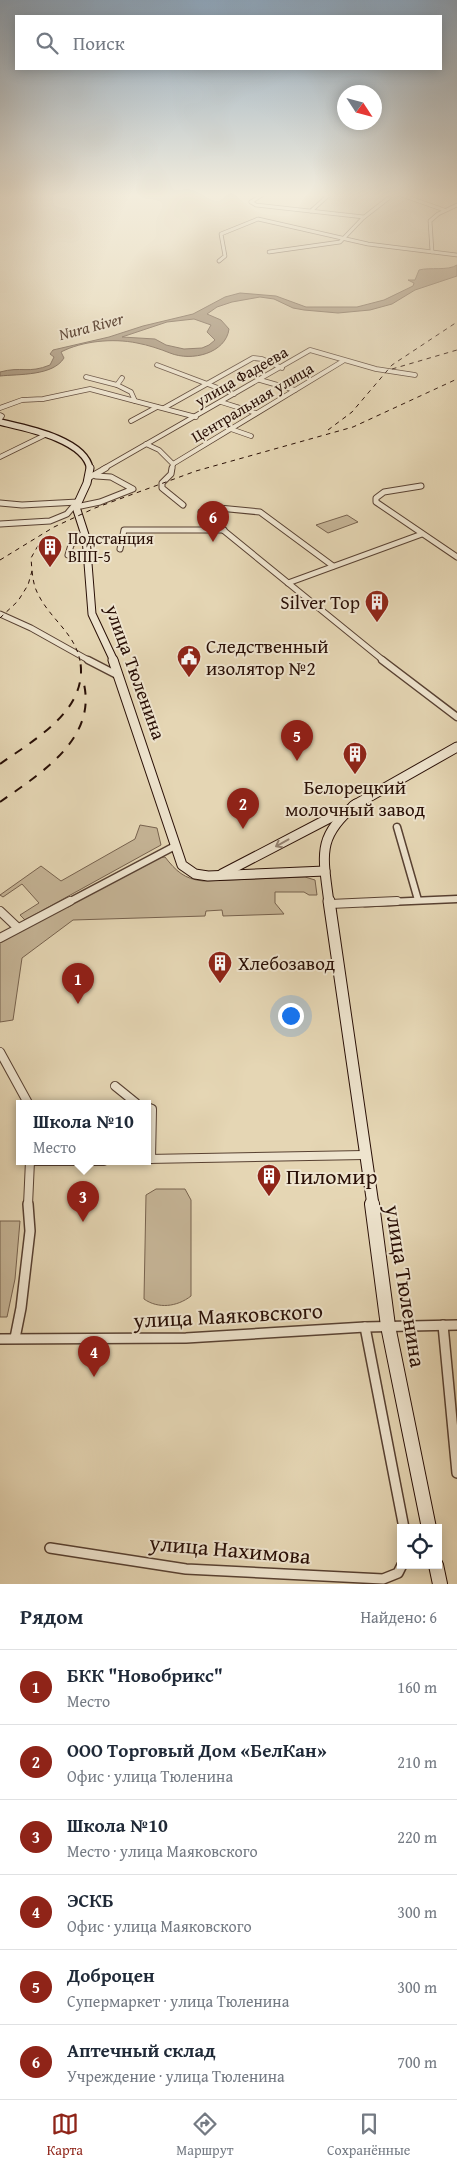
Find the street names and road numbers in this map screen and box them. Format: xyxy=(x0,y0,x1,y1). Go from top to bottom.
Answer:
street label: улица Фадеева xyxy=(189,339,292,413)
street label: Центральная улица xyxy=(186,356,318,448)
street label: улица Тюленина xyxy=(98,600,173,743)
street label: улица Тюленина xyxy=(377,1202,435,1370)
street label: улица Маяковского xyxy=(131,1294,324,1336)
street label: улица Нахимова xyxy=(147,1526,312,1572)

